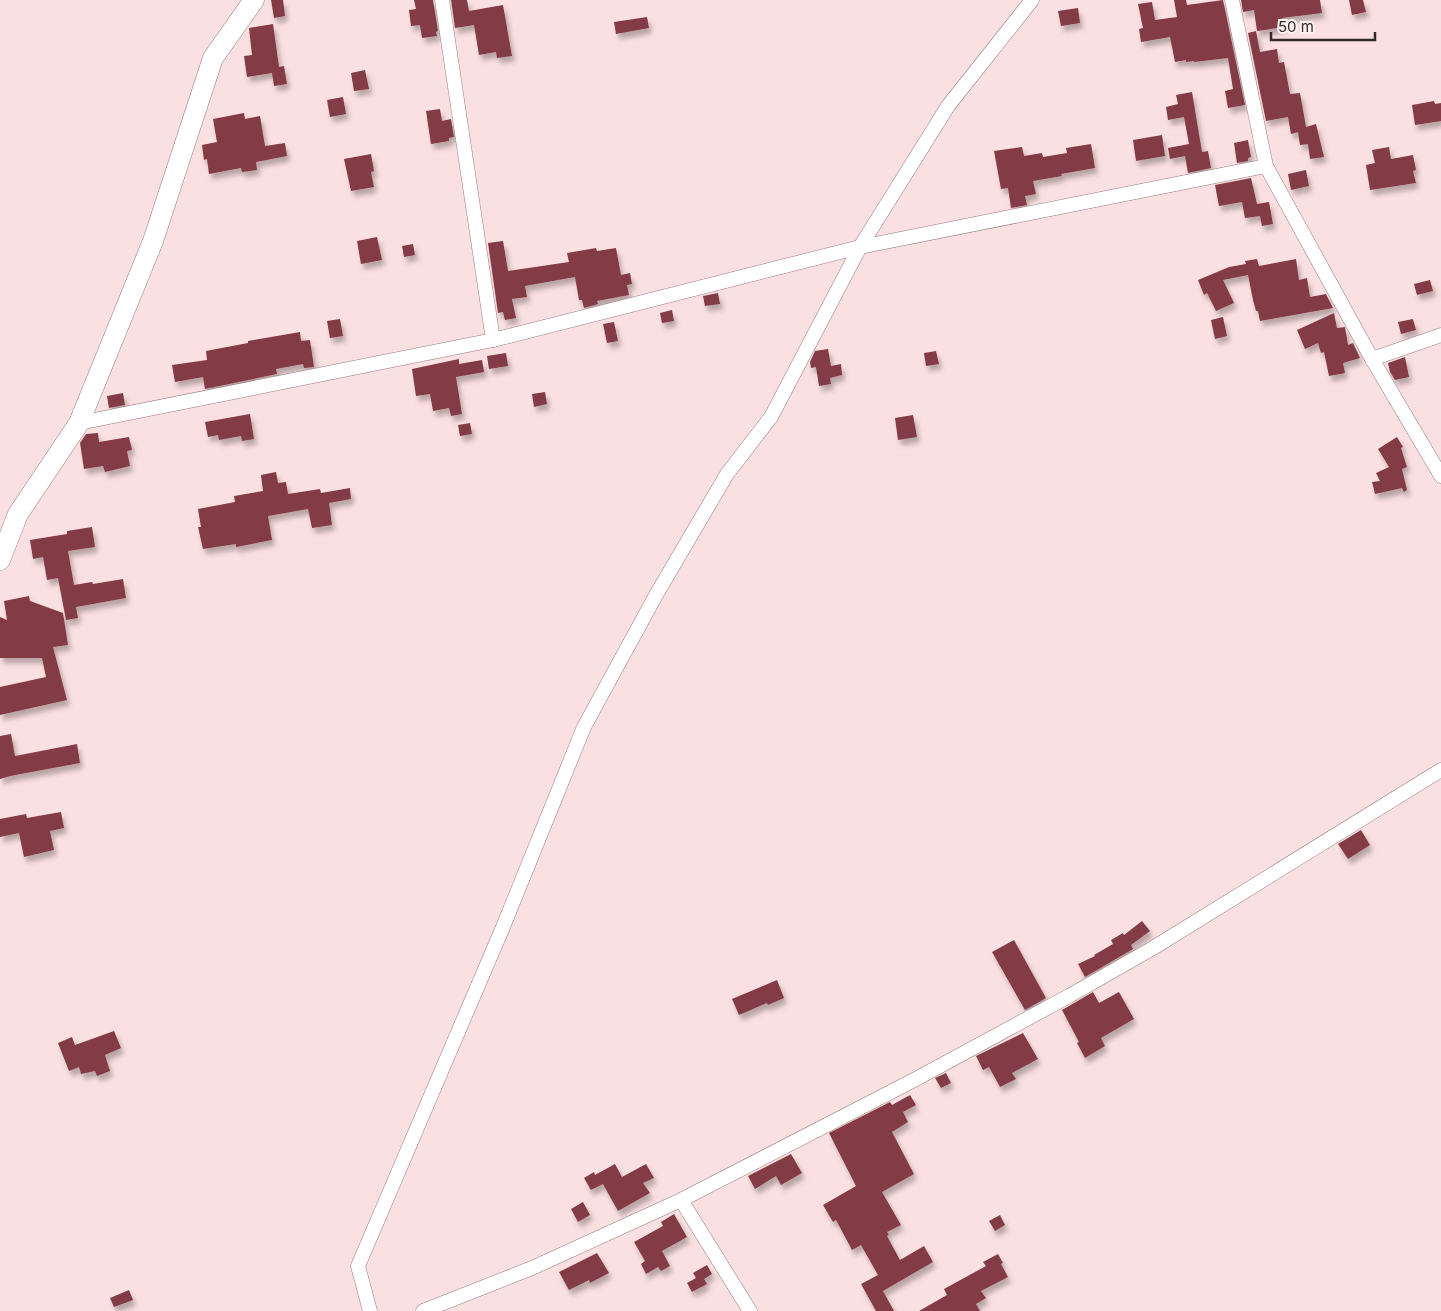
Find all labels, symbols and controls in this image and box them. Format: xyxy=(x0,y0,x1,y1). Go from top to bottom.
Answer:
scale bar xyxy=(1271,10,1375,42)
text: 50 m xyxy=(1278,17,1314,36)

